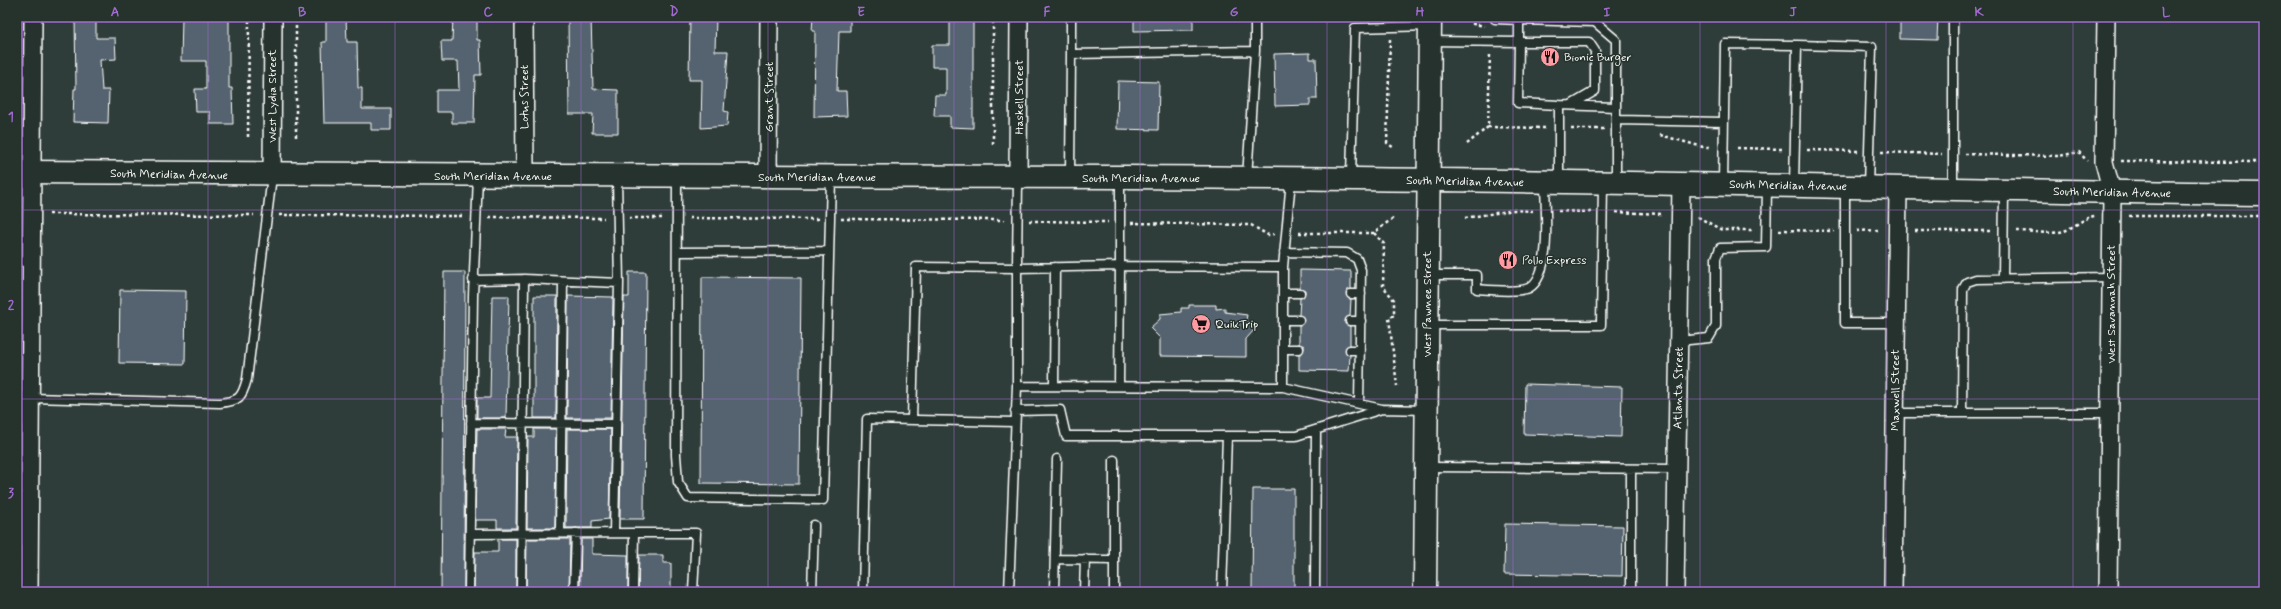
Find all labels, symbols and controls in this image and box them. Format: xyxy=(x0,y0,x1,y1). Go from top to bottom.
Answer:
text: A xyxy=(111,4,119,21)
text: B xyxy=(298,4,307,21)
text: C xyxy=(483,4,493,21)
text: D xyxy=(670,4,679,21)
text: E xyxy=(857,4,865,21)
text: F xyxy=(1044,4,1051,21)
text: G xyxy=(1230,4,1239,21)
text: H xyxy=(1416,4,1425,21)
text: I xyxy=(1604,4,1611,21)
text: J xyxy=(1789,4,1797,21)
text: K xyxy=(1974,4,1984,21)
text: L xyxy=(2162,4,2171,21)
restaurant icon: Bionic Burger xyxy=(1539,46,1561,68)
street label: West Lydia Street xyxy=(265,49,281,143)
place label: Bionic Burger xyxy=(1564,50,1631,66)
street label: Haskell Street xyxy=(1012,59,1028,134)
street label: Grant Street xyxy=(762,61,778,132)
street label: Lotus Street xyxy=(517,64,533,129)
text: 1 xyxy=(8,109,14,126)
street label: South Meridian Avenue xyxy=(110,166,228,184)
street label: South Meridian Avenue xyxy=(434,169,552,185)
street label: South Meridian Avenue xyxy=(758,170,876,186)
street label: South Meridian Avenue xyxy=(1082,171,1200,187)
street label: South Meridian Avenue xyxy=(1406,173,1524,191)
street label: South Meridian Avenue xyxy=(1729,177,1847,195)
street label: South Meridian Avenue xyxy=(2053,184,2171,202)
street label: West Savannah Street xyxy=(2104,244,2120,364)
restaurant icon: Pollo Express xyxy=(1497,249,1519,271)
street label: West Pawnee Street xyxy=(1420,251,1436,357)
place label: Pollo Express xyxy=(1522,253,1587,269)
text: 2 xyxy=(8,297,15,314)
supermarket icon: QuikTrip xyxy=(1190,313,1212,335)
place label: QuikTrip xyxy=(1215,317,1258,333)
street label: Atlanta Street xyxy=(1670,346,1688,429)
street label: Maxwell Street xyxy=(1888,349,1904,431)
text: 3 xyxy=(8,485,14,502)

